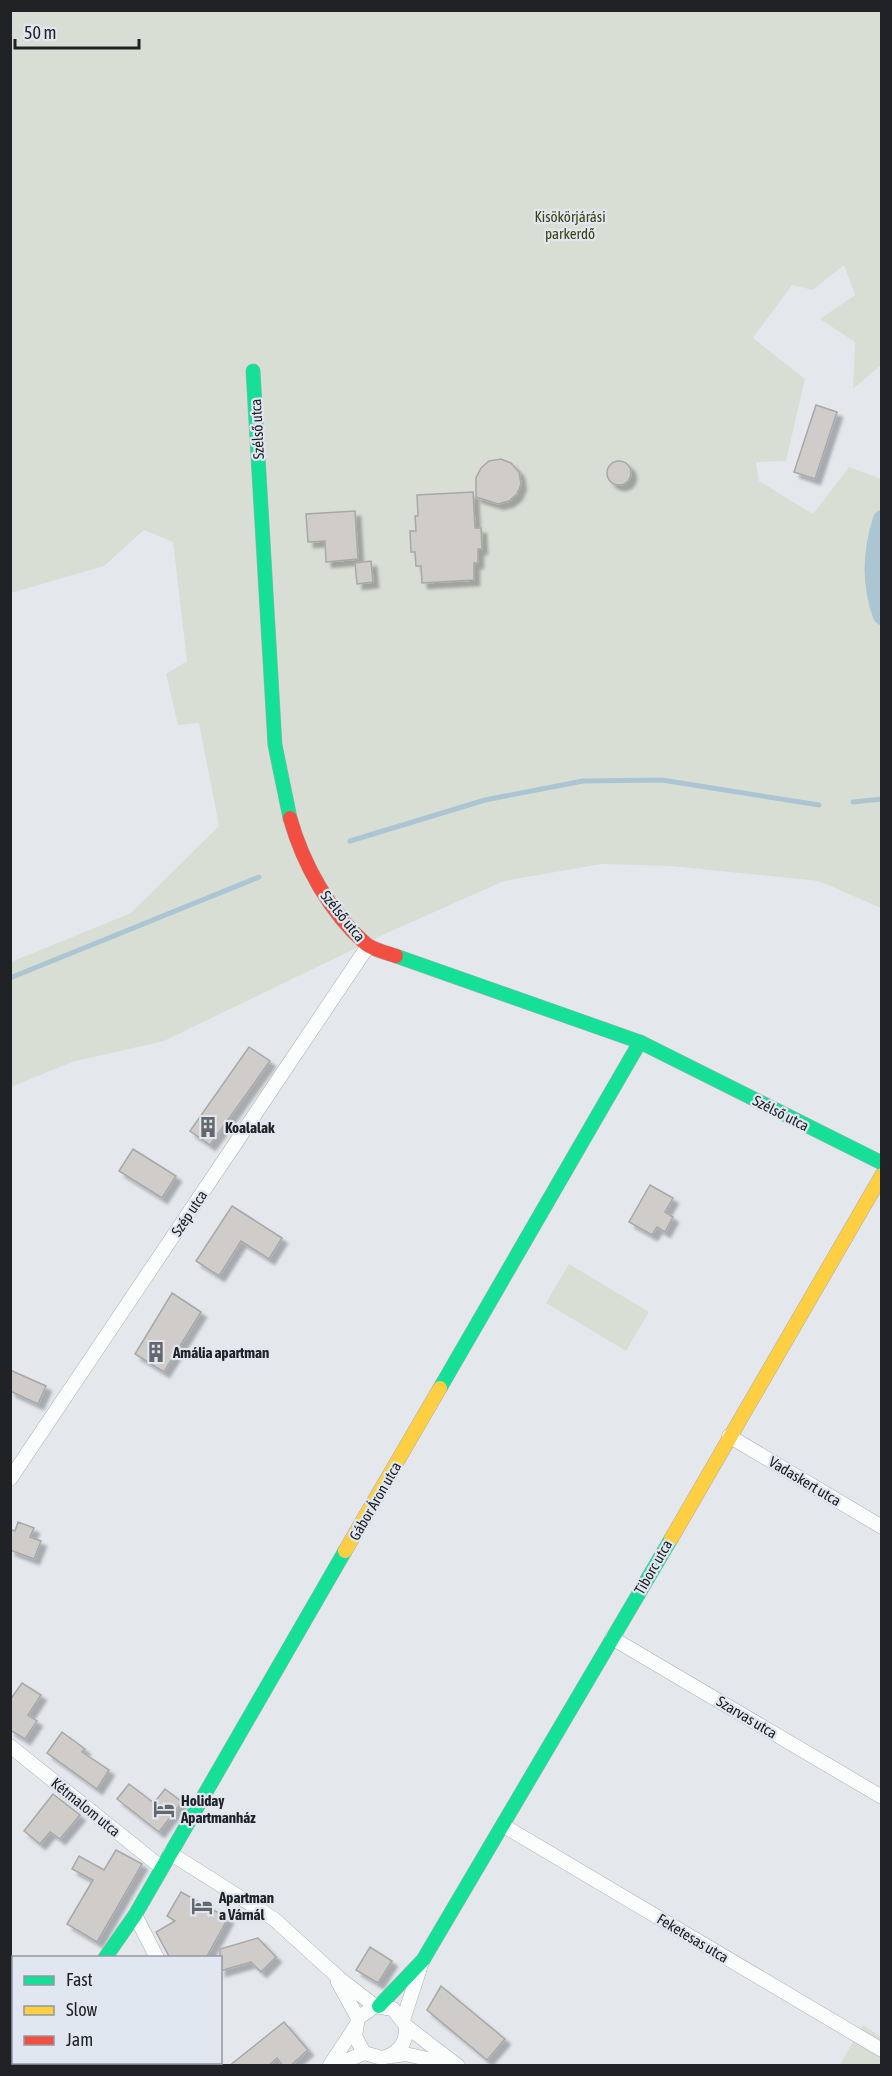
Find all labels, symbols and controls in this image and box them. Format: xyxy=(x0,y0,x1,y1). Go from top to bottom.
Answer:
scale bar xyxy=(15,12,140,50)
text: 50 m xyxy=(24,22,56,43)
park label: Kisökörjárási parkerdő xyxy=(534,208,606,242)
street label: Szélső utca xyxy=(247,398,267,460)
street label: Szélső utca xyxy=(317,887,369,945)
street label: Szélső utca xyxy=(750,1092,812,1134)
building icon: Koalalak xyxy=(196,1115,220,1139)
place label: Koalalak xyxy=(225,1119,275,1136)
street label: Szép utca xyxy=(168,1187,210,1239)
building icon: Amália apartman xyxy=(144,1340,168,1364)
place label: Amália apartman xyxy=(172,1344,269,1361)
street label: Vadaskert utca xyxy=(766,1453,844,1509)
street label: Gábor Áron utca xyxy=(346,1459,404,1543)
street label: Tiborc utca xyxy=(631,1537,675,1597)
street label: Szarvas utca xyxy=(714,1692,780,1742)
street label: Kétmalom utca xyxy=(48,1774,124,1840)
place label: Holiday Apartmanház xyxy=(180,1792,256,1826)
hotel icon: Holiday Apartmanház xyxy=(152,1797,176,1821)
place label: Apartman a Várnál xyxy=(218,1889,274,1923)
hotel icon: Apartman a Várnál xyxy=(190,1894,214,1918)
street label: Feketesas utca xyxy=(654,1910,732,1966)
legend xyxy=(12,1956,222,2064)
text: Fast xyxy=(66,1969,93,1990)
text: Slow xyxy=(66,1999,97,2020)
text: Jam xyxy=(66,2029,93,2050)

